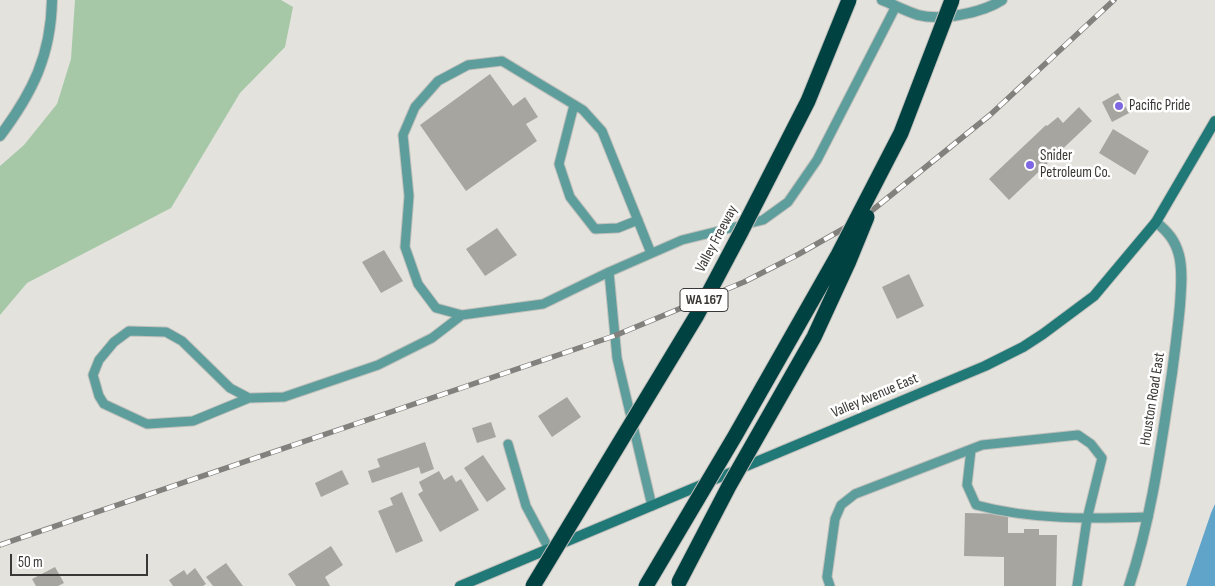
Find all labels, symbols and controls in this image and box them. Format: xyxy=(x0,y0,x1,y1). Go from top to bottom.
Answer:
place label: Pacific Pride xyxy=(1129,97,1190,115)
marker: Pacific Pride xyxy=(1113,100,1125,112)
place label: Snider Petroleum Co. xyxy=(1040,147,1110,182)
marker: Snider Petroleum Co. xyxy=(1024,159,1036,171)
street label: Valley Freeway xyxy=(692,202,742,276)
road number: WA 167 xyxy=(680,288,728,312)
street label: Houston Road East xyxy=(1137,351,1169,447)
street label: Valley Avenue East xyxy=(829,370,921,422)
scale bar xyxy=(12,544,150,576)
text: 50 m xyxy=(18,553,43,572)

